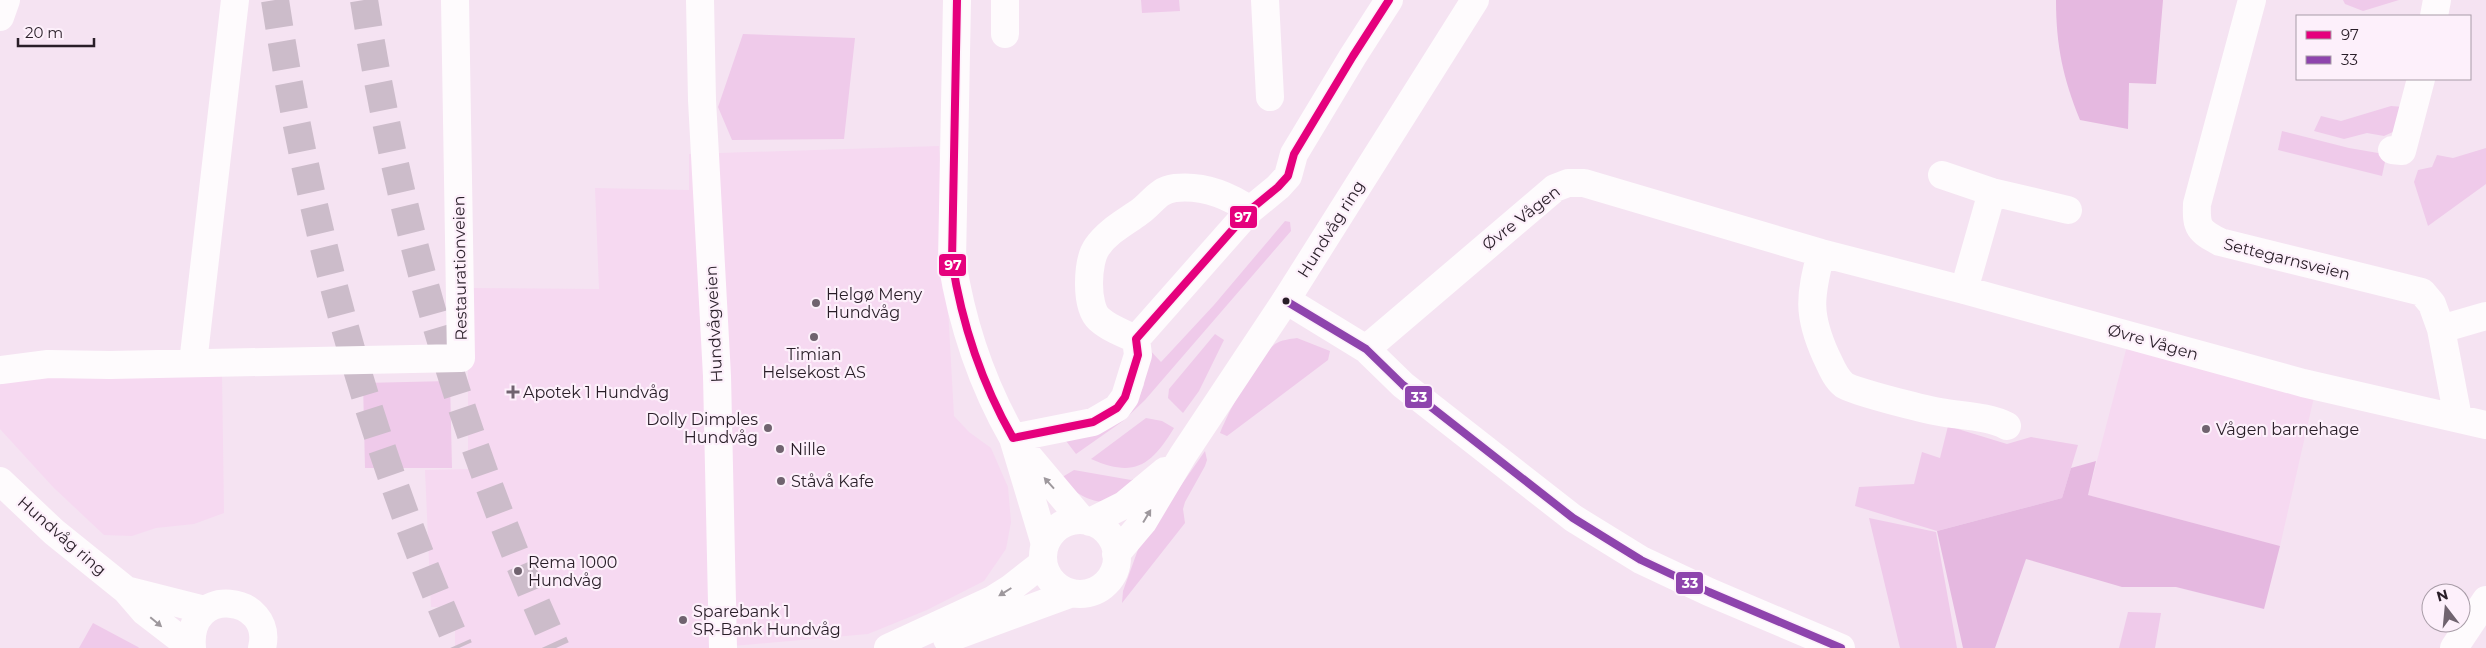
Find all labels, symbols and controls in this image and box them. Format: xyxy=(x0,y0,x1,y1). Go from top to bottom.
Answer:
scale bar xyxy=(18,15,94,47)
legend xyxy=(2296,15,2471,80)
text: 20 m xyxy=(25,23,63,42)
text: 97 xyxy=(2341,25,2359,44)
text: 33 xyxy=(2341,50,2358,69)
street label: Hundvåg ring xyxy=(1294,177,1368,281)
street label: Øvre Vågen xyxy=(1478,182,1564,254)
street label: Restaurationveien xyxy=(449,195,471,341)
line badge: 97 xyxy=(1229,205,1258,229)
text: 97 xyxy=(1234,208,1252,226)
street label: Settegarnsveien xyxy=(2222,234,2352,284)
line badge: 97 xyxy=(938,253,967,277)
text: 97 xyxy=(944,256,962,274)
street label: Hundvågveien xyxy=(701,265,727,383)
place label: Helgø Meny Hundvåg xyxy=(826,285,923,322)
unlabelled marker xyxy=(1281,296,1291,306)
marker: Helgø Meny Hundvåg xyxy=(810,297,822,309)
street label: Øvre Vågen xyxy=(2106,320,2200,364)
marker: Timian Helsekost AS xyxy=(808,331,820,343)
place label: Timian Helsekost AS xyxy=(762,345,866,382)
place label: Apotek 1 Hundvåg xyxy=(523,383,669,402)
line badge: 33 xyxy=(1404,385,1433,409)
marker: Apotek 1 Hundvåg xyxy=(507,386,519,398)
text: 33 xyxy=(1410,388,1427,406)
place label: Dolly Dimples Hundvåg xyxy=(646,410,758,447)
place label: Vågen barnehage xyxy=(2216,420,2359,439)
marker: Dolly Dimples Hundvåg xyxy=(762,422,774,434)
marker: Vågen barnehage xyxy=(2200,423,2212,435)
place label: Nille xyxy=(790,440,826,459)
marker: Nille xyxy=(774,443,786,455)
place label: Ståvå Kafe xyxy=(791,472,874,491)
marker: Ståvå Kafe xyxy=(775,475,787,487)
one-way arrow xyxy=(1044,477,1055,490)
street label: Hundvåg ring xyxy=(14,493,110,579)
one-way arrow xyxy=(1143,509,1152,523)
place label: Rema 1000 Hundvåg xyxy=(528,553,617,590)
marker: Rema 1000 Hundvåg xyxy=(512,565,524,577)
line badge: 33 xyxy=(1675,571,1704,595)
text: 33 xyxy=(1681,574,1698,592)
north arrow xyxy=(2421,583,2471,633)
text: N xyxy=(2434,585,2450,606)
one-way arrow xyxy=(998,588,1011,597)
place label: Sparebank 1 SR-Bank Hundvåg xyxy=(693,602,841,639)
marker: Sparebank 1 SR-Bank Hundvåg xyxy=(677,614,689,626)
one-way arrow xyxy=(150,616,163,627)

